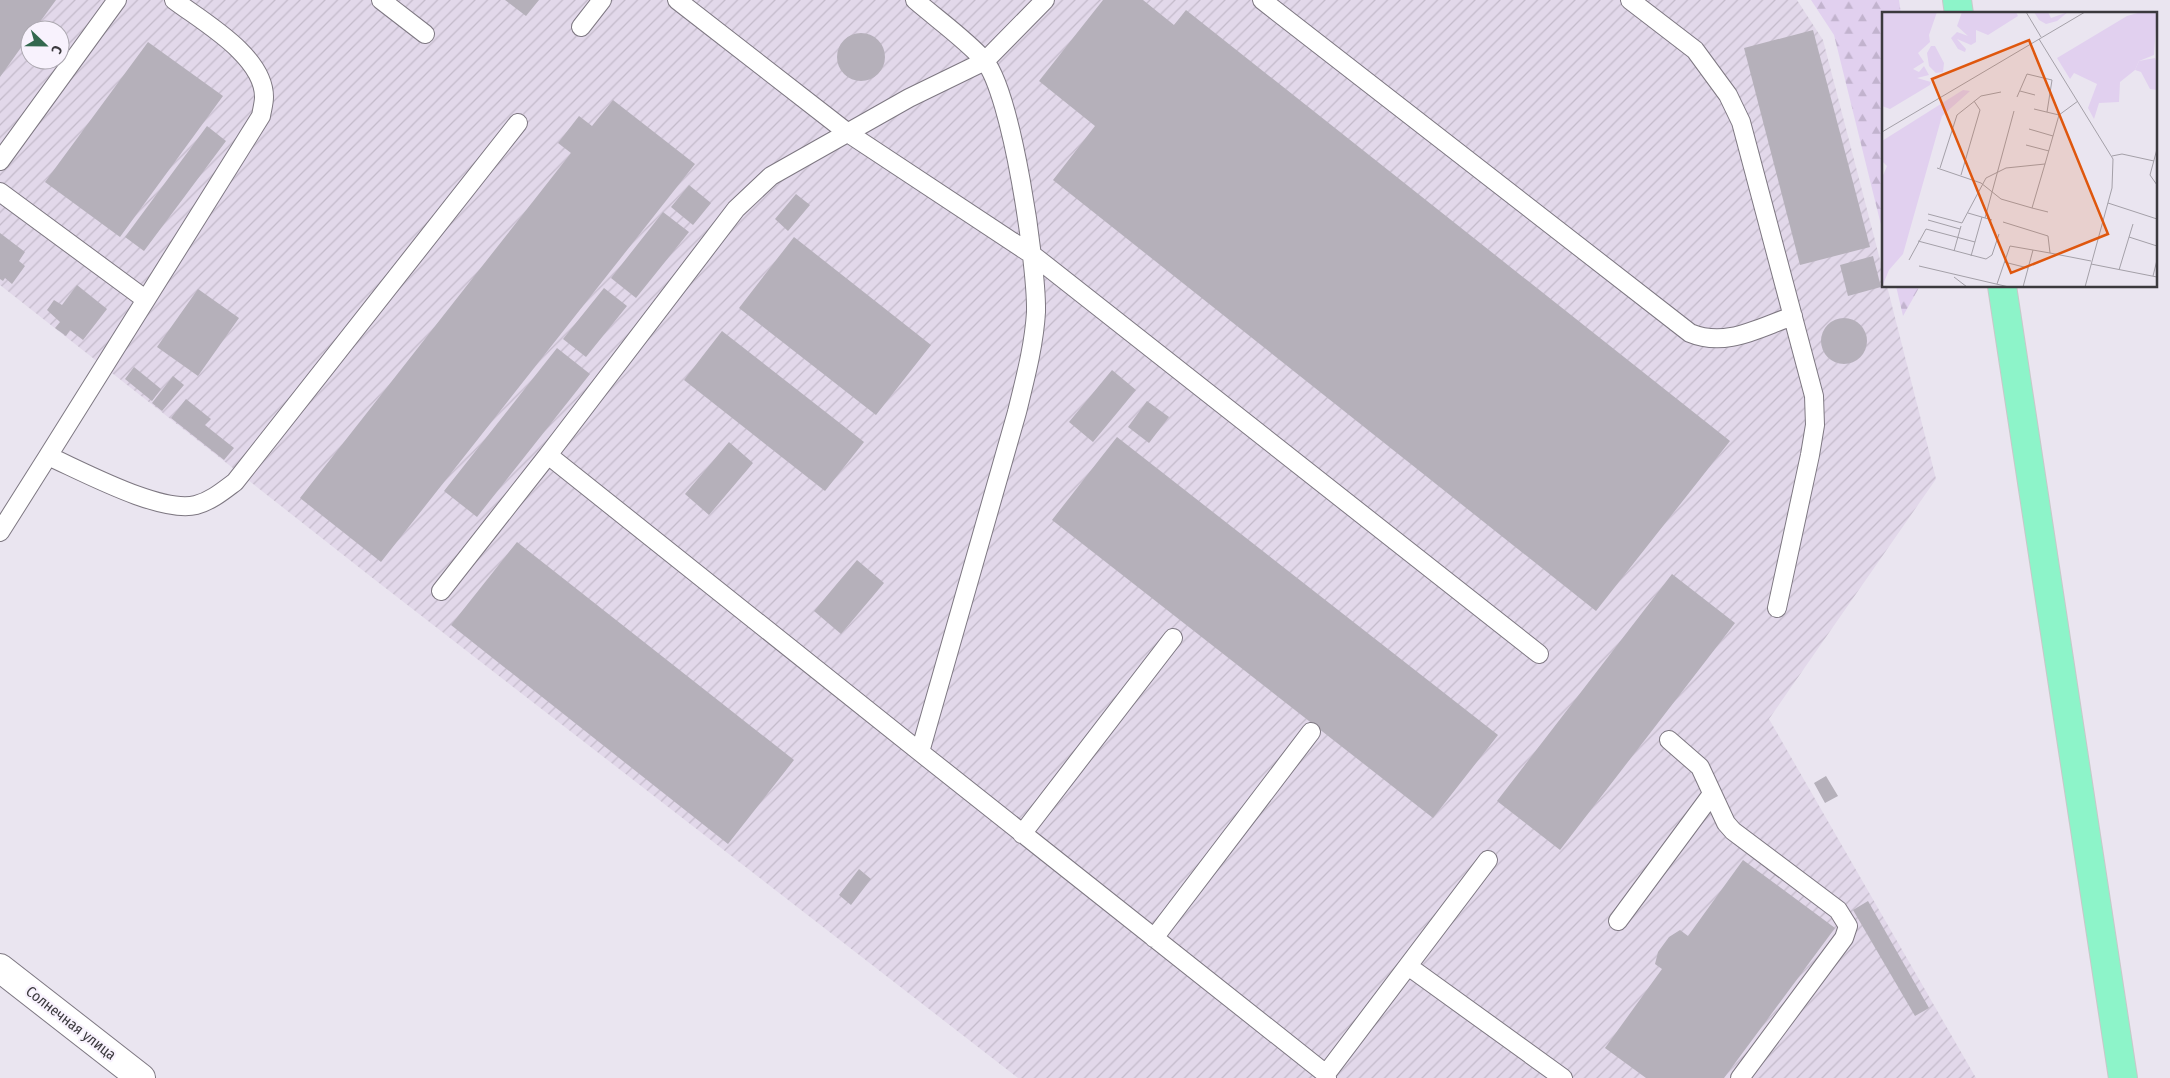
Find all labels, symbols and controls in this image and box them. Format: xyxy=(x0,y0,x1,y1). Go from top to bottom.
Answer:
inset map xyxy=(1882,12,2158,288)
north arrow xyxy=(20,20,70,70)
text: С xyxy=(47,43,66,57)
street label: Солнечная улица xyxy=(22,982,120,1064)

